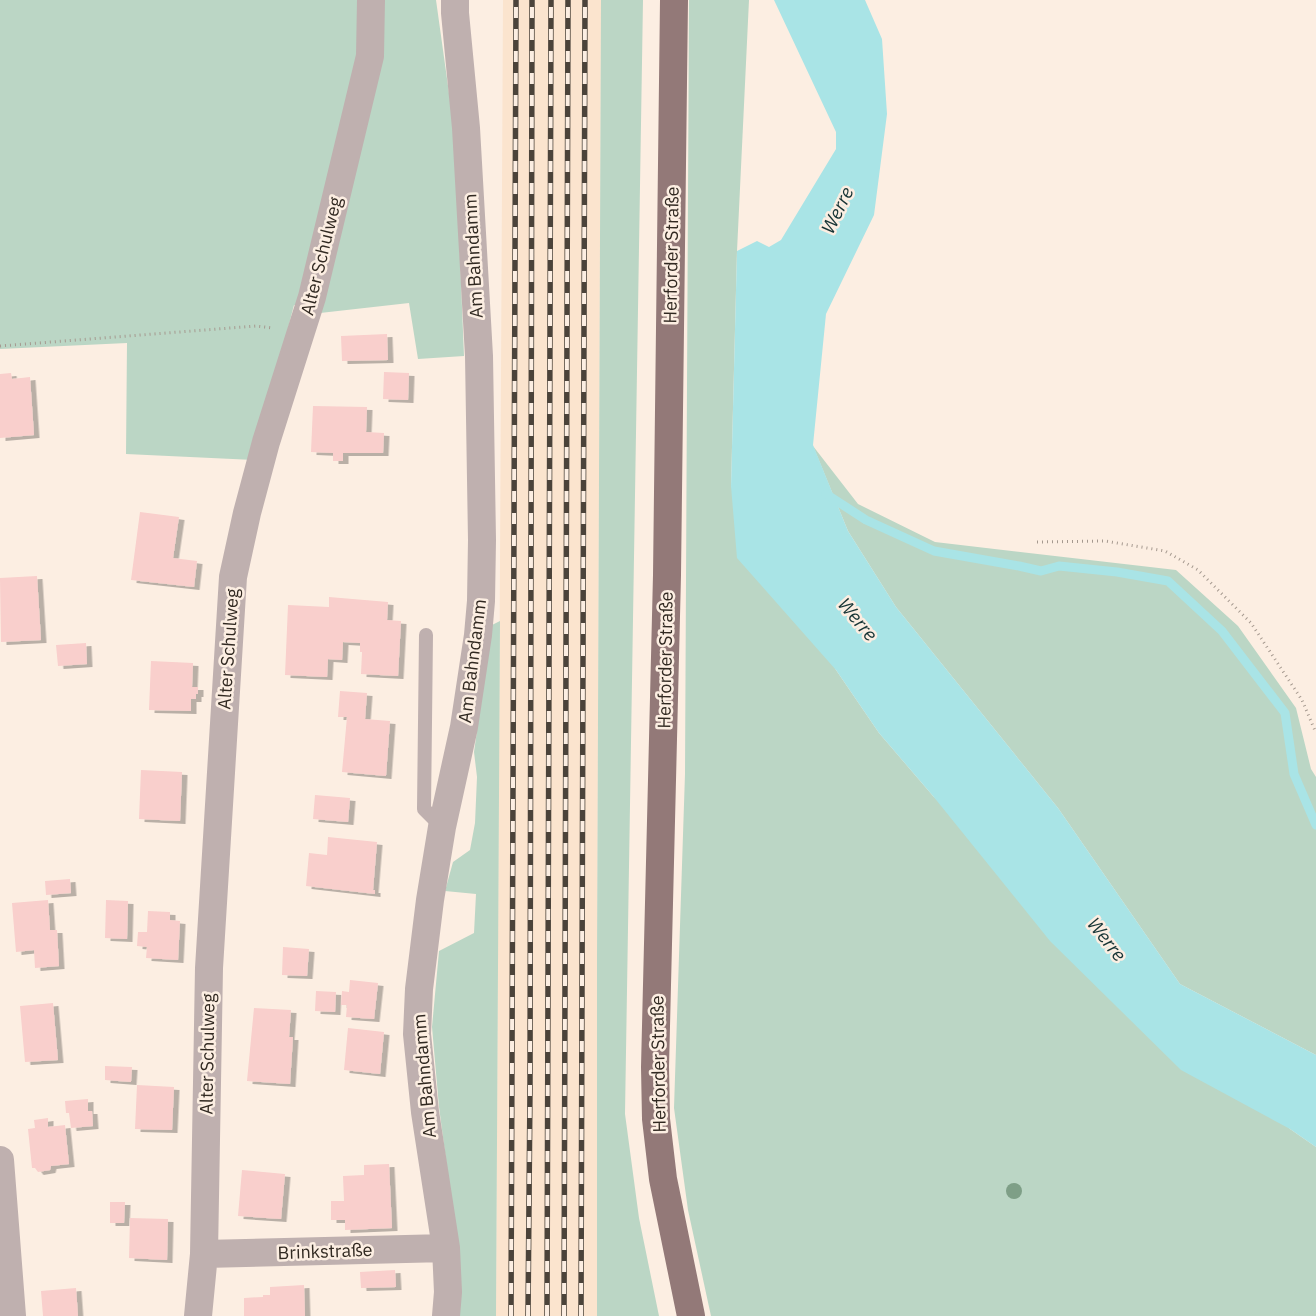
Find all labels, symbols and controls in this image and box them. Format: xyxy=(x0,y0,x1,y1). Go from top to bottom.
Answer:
water label: Werre xyxy=(815,182,859,237)
street label: Herforder Straße xyxy=(658,186,684,324)
street label: Am Bahndamm xyxy=(458,193,488,319)
street label: Alter Schulweg xyxy=(295,194,347,318)
street label: Alter Schulweg xyxy=(212,587,244,710)
street label: Herforder Straße xyxy=(652,591,678,729)
water label: Werre xyxy=(833,592,883,646)
street label: Am Bahndamm xyxy=(453,598,491,724)
water label: Werre xyxy=(1082,912,1132,966)
street label: Alter Schulweg xyxy=(194,993,220,1115)
street label: Herforder Straße xyxy=(645,995,671,1133)
street label: Am Bahndamm xyxy=(407,1013,441,1139)
street label: Brinkstraße xyxy=(277,1238,373,1264)

